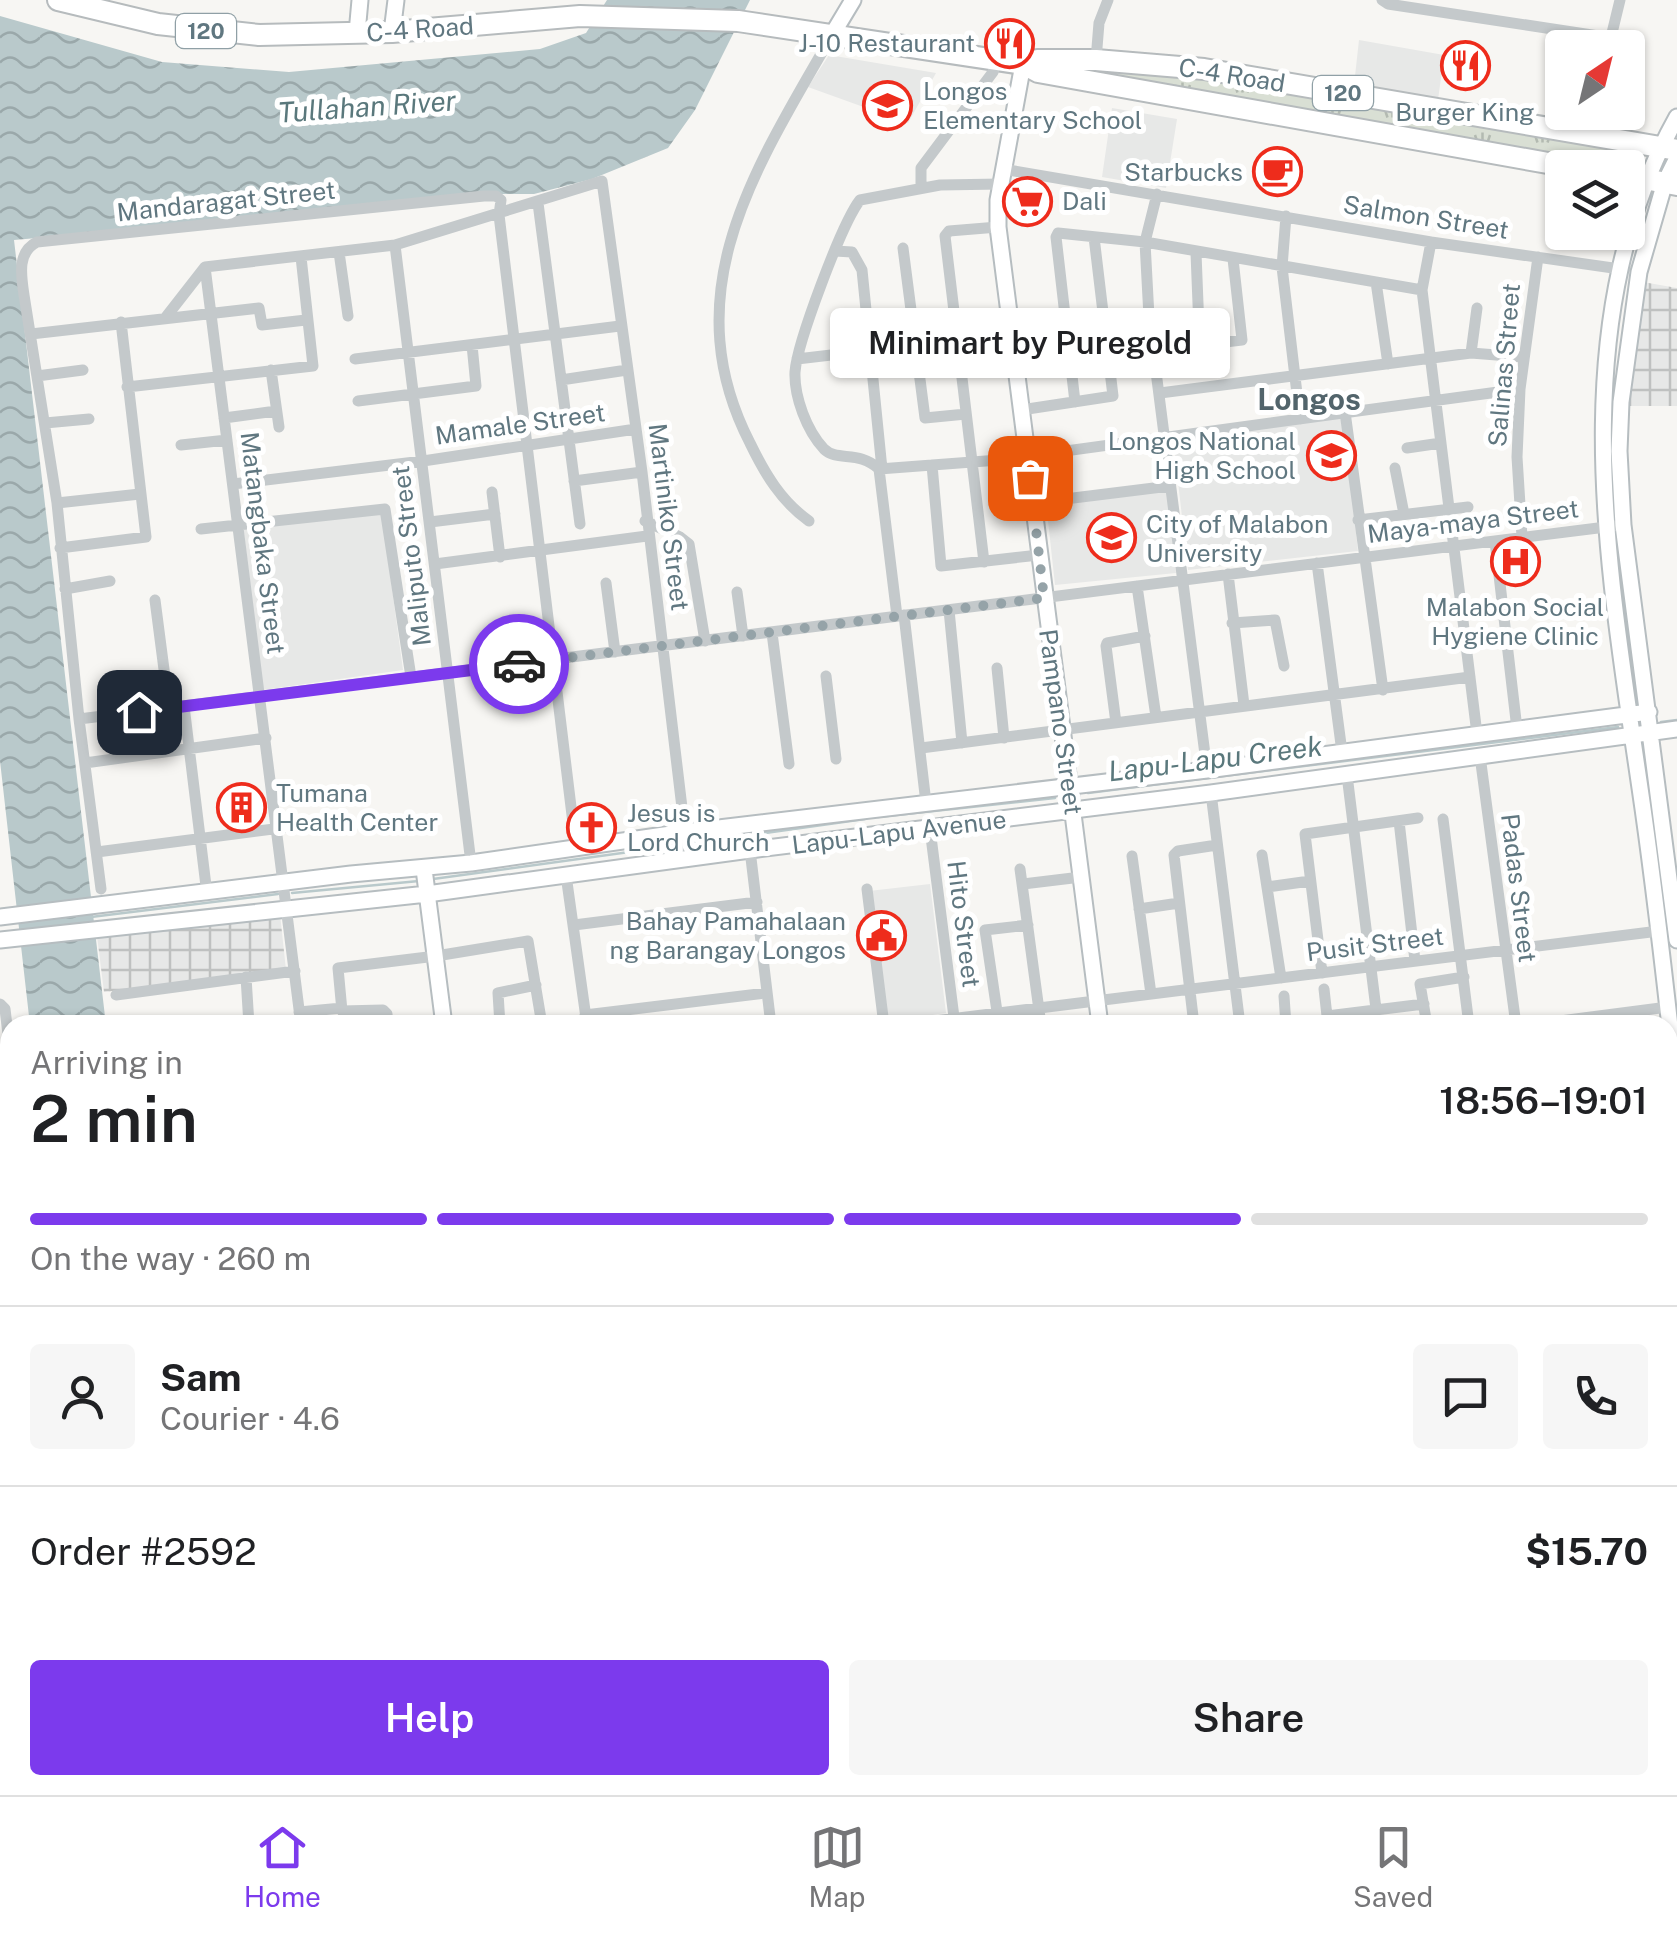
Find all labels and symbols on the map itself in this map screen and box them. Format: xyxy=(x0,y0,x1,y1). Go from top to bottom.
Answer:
street label: C-4 Road xyxy=(365,10,475,48)
road number: 120 xyxy=(176,14,236,48)
restaurant icon: J-10 Restaurant xyxy=(984,17,1036,69)
place label: J-10 Restaurant xyxy=(798,28,975,58)
north arrow xyxy=(1545,30,1645,130)
restaurant icon: Burger King xyxy=(1439,40,1491,92)
street label: C-4 Road xyxy=(1176,52,1288,98)
place label: Longos Elementary School xyxy=(923,76,1142,135)
road number: 120 xyxy=(1313,76,1373,110)
school or university icon: Longos Elementary School xyxy=(862,79,914,131)
water label: Tullahan River xyxy=(277,83,457,129)
place label: Burger King xyxy=(1395,97,1535,127)
cafe icon: Starbucks xyxy=(1252,146,1304,198)
place label: Starbucks xyxy=(1124,157,1243,187)
street label: Mandaragat Street xyxy=(115,175,337,227)
supermarket icon: Dali xyxy=(1001,175,1053,227)
place label: Dali xyxy=(1062,186,1107,216)
street label: Salmon Street xyxy=(1341,189,1511,245)
street label: Salinas Street xyxy=(1482,282,1526,448)
callout: Minimart by Puregold xyxy=(830,308,1230,378)
district label: Longos xyxy=(1257,381,1361,417)
street label: Mamale Street xyxy=(433,397,607,451)
street label: Martiniko Street xyxy=(643,422,695,612)
place label: Longos National High School xyxy=(1108,426,1296,485)
school or university icon: Longos National High School xyxy=(1305,429,1357,481)
street label: Matangbaka Street xyxy=(234,430,292,656)
pin xyxy=(988,436,1073,521)
street label: Maliputo Street xyxy=(385,464,437,648)
street label: Maya-maya Street xyxy=(1366,493,1580,549)
place label: City of Malabon University xyxy=(1146,509,1328,568)
school or university icon: City of Malabon University xyxy=(1085,512,1137,564)
hospital icon: Malabon Social Hygiene Clinic xyxy=(1489,535,1541,587)
place label: Malabon Social Hygiene Clinic xyxy=(1426,592,1604,651)
courier xyxy=(469,614,569,714)
street label: Pampano Street xyxy=(1033,627,1089,817)
pin xyxy=(97,670,182,755)
water label: Lapu-Lapu Creek xyxy=(1106,728,1324,788)
place label: Tumana Health Center xyxy=(276,778,438,837)
building icon: Tumana Health Center xyxy=(215,781,267,833)
place label: Jesus is Lord Church xyxy=(627,798,769,857)
church icon: Jesus is Lord Church xyxy=(566,801,618,853)
street label: Lapu-Lapu Avenue xyxy=(790,804,1008,860)
street label: Padas Street xyxy=(1495,812,1543,964)
street label: Hito Street xyxy=(941,859,987,989)
place label: Bahay Pamahalaan ng Barangay Longos xyxy=(609,906,846,965)
public building icon: Bahay Pamahalaan ng Barangay Longos xyxy=(855,909,907,961)
street label: Pusit Street xyxy=(1305,921,1445,967)

